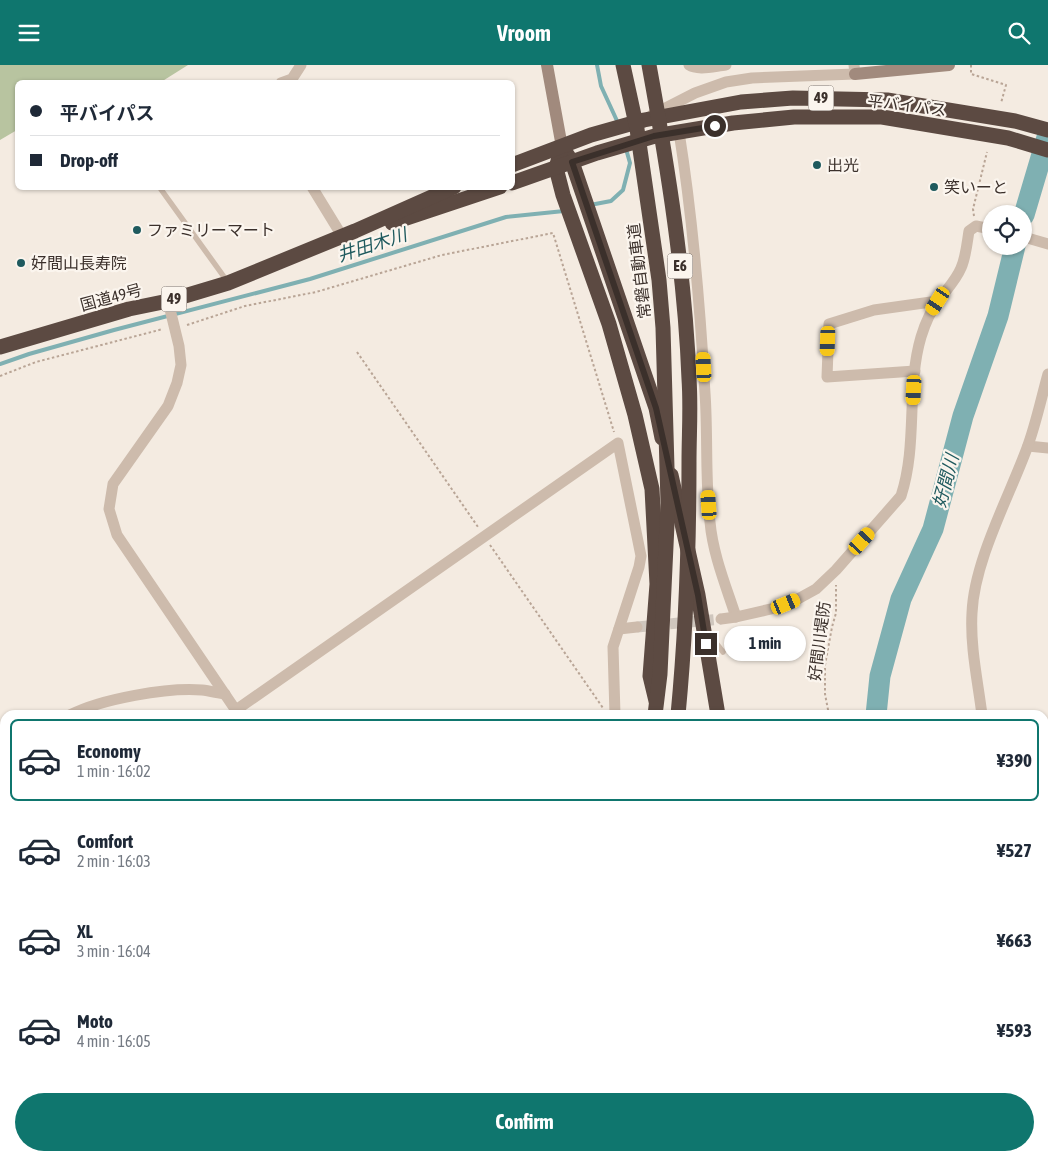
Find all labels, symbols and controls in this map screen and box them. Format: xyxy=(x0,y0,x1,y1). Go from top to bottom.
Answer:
icon: menu xyxy=(15,19,43,47)
icon: search xyxy=(1005,19,1033,47)
text: Vroom xyxy=(497,20,551,46)
road number: 49 xyxy=(808,85,834,111)
street label: 平バイパス xyxy=(866,91,948,119)
text: 平バイパス xyxy=(60,102,155,124)
route start xyxy=(704,115,726,137)
text: Drop-off xyxy=(60,149,118,171)
place label: 出光 xyxy=(827,156,859,174)
marker: 出光 xyxy=(811,159,823,171)
place label: 笑いーと xyxy=(944,178,1008,196)
marker: 笑いーと xyxy=(928,181,940,193)
map controls xyxy=(982,205,1032,255)
button: locate xyxy=(982,205,1032,255)
place label: ファミリーマート xyxy=(147,221,275,239)
street label: 常磐自動車道 xyxy=(624,222,654,320)
water label: 井田木川 xyxy=(334,223,411,266)
marker: ファミリーマート xyxy=(131,224,143,236)
road number: E6 xyxy=(668,253,692,279)
place label: 好間山長寿院 xyxy=(31,254,127,272)
marker: 好間山長寿院 xyxy=(15,257,27,269)
street label: 国道49号 xyxy=(78,280,144,314)
car xyxy=(923,284,952,318)
road number: 49 xyxy=(162,287,186,311)
car xyxy=(819,326,836,356)
car xyxy=(695,352,712,382)
car xyxy=(905,375,922,405)
water label: 好間川 xyxy=(928,450,963,510)
car xyxy=(700,490,717,520)
car xyxy=(846,525,877,557)
car xyxy=(769,591,802,617)
street label: 好間川堤防 xyxy=(805,600,833,682)
callout: 1 min xyxy=(724,627,806,661)
route end xyxy=(695,633,717,655)
text: 1 min xyxy=(749,634,781,652)
icon: car xyxy=(17,738,62,783)
text: Economy xyxy=(77,740,141,762)
text: ¥390 xyxy=(997,749,1032,771)
text: 1 min · 16:02 xyxy=(77,762,151,780)
icon: car xyxy=(17,828,62,873)
text: Comfort xyxy=(77,830,133,852)
text: ¥527 xyxy=(997,839,1032,861)
text: 2 min · 16:03 xyxy=(77,852,151,870)
icon: car xyxy=(17,918,62,963)
text: XL xyxy=(77,920,93,942)
text: ¥663 xyxy=(997,929,1032,951)
text: 3 min · 16:04 xyxy=(77,942,151,960)
icon: car xyxy=(17,1008,62,1053)
text: Moto xyxy=(77,1010,113,1032)
text: ¥593 xyxy=(997,1019,1032,1041)
text: 4 min · 16:05 xyxy=(77,1032,151,1050)
button: Confirm xyxy=(15,1093,1034,1151)

